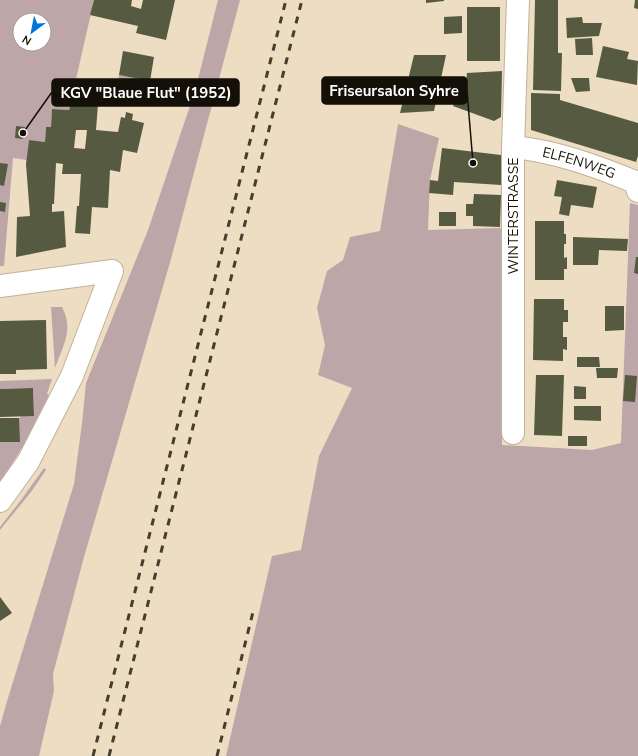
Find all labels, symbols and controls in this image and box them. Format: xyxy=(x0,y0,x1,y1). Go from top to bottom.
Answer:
north arrow xyxy=(12,12,52,52)
text: N xyxy=(19,32,34,49)
callout: Friseursalon Syhre xyxy=(322,77,467,104)
callout: KGV "Blaue Flut" (1952) xyxy=(52,79,239,106)
text: Friseursalon Syhre xyxy=(329,81,459,101)
text: KGV "Blaue Flut" (1952) xyxy=(60,83,232,103)
street label: ELFENWEG xyxy=(541,143,618,183)
street label: WINTERSTRASSE xyxy=(504,158,523,274)

